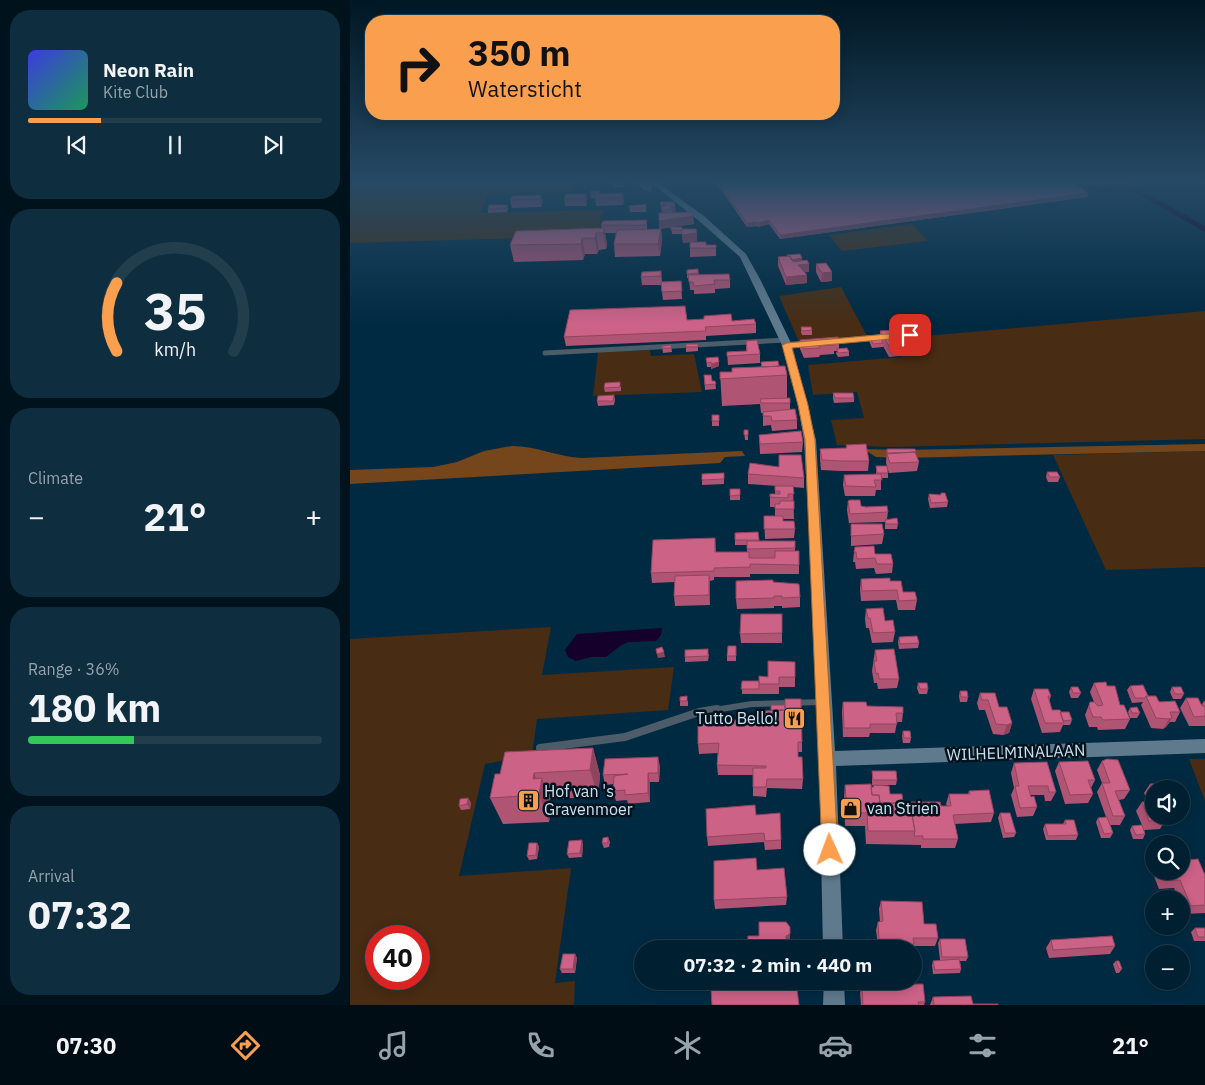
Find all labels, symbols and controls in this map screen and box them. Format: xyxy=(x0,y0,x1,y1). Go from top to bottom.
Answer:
text: 350 m xyxy=(468,30,571,76)
icon: right xyxy=(385,35,450,100)
text: Neon Rain xyxy=(103,58,194,82)
text: Watersticht xyxy=(468,74,582,103)
text: Kite Club xyxy=(103,82,168,102)
icon: previous xyxy=(63,131,91,159)
icon: pause xyxy=(161,131,189,159)
icon: next xyxy=(259,131,287,159)
text: 35 xyxy=(144,277,206,344)
pin xyxy=(889,314,931,356)
icon: arrive xyxy=(896,321,924,349)
text: km/h xyxy=(154,338,196,361)
text: Climate xyxy=(28,468,83,488)
text: 21° xyxy=(143,492,207,541)
text: − xyxy=(28,498,45,535)
text: + xyxy=(305,498,322,535)
text: Range · 36% xyxy=(28,659,120,679)
text: 180 km xyxy=(28,683,161,732)
restaurant icon: Tutto Bello! xyxy=(782,706,806,730)
place label: Tutto Bello! xyxy=(695,708,778,728)
street label: WILHELMINALAAN xyxy=(946,740,1086,764)
map controls xyxy=(1145,780,1190,990)
button: sound xyxy=(1145,780,1190,825)
place label: Hof van 's Gravenmoer xyxy=(544,781,633,819)
building icon: Hof van 's Gravenmoer xyxy=(516,788,540,812)
shop icon: van Strien xyxy=(839,796,863,820)
place label: van Strien xyxy=(867,798,939,818)
position arrow xyxy=(803,823,855,875)
button: search xyxy=(1145,835,1190,880)
text: Arrival xyxy=(28,866,75,886)
text: 07:32 xyxy=(28,890,132,939)
button: + xyxy=(1145,890,1190,935)
speed limit sign: 40 xyxy=(365,925,430,990)
button: − xyxy=(1145,945,1190,990)
text: 07:32 · 2 min · 440 m xyxy=(684,953,872,977)
icon: directions xyxy=(228,1028,263,1063)
icon: music xyxy=(376,1028,411,1063)
icon: phone xyxy=(523,1028,558,1063)
icon: climate xyxy=(670,1028,705,1063)
icon: car xyxy=(818,1028,853,1063)
icon: filters xyxy=(965,1028,1000,1063)
text: 07:30 xyxy=(56,1031,116,1060)
text: 21° xyxy=(1112,1031,1149,1060)

